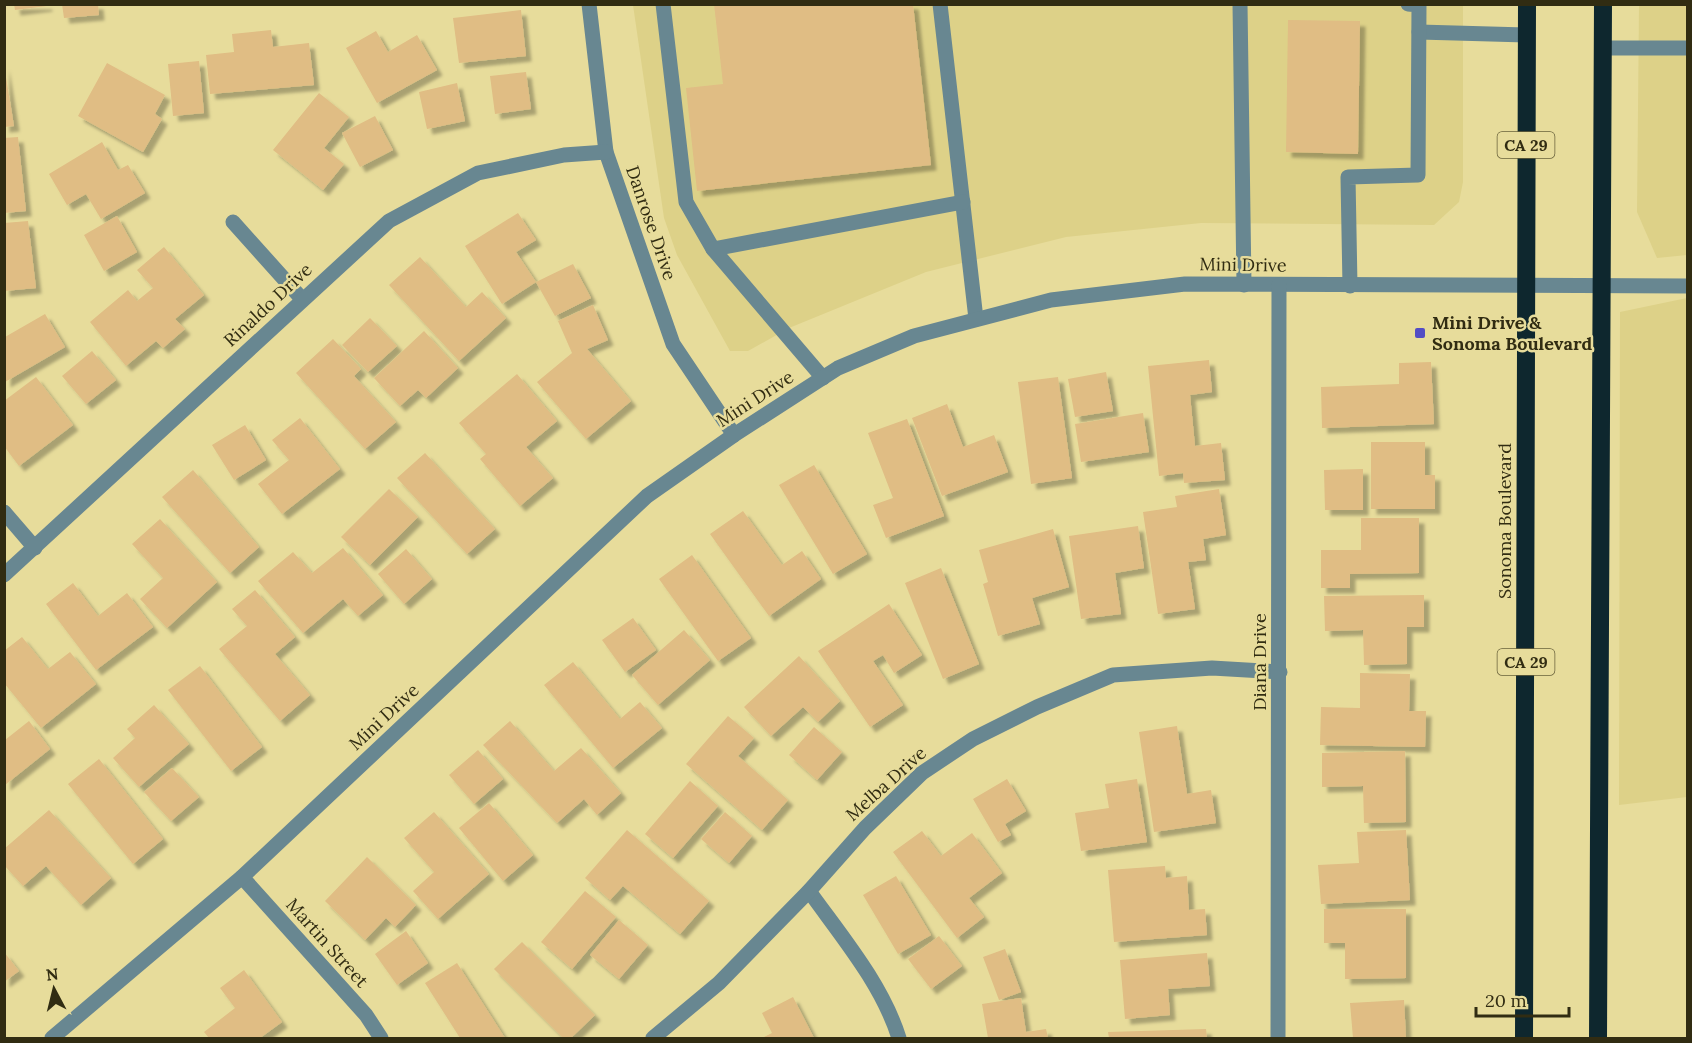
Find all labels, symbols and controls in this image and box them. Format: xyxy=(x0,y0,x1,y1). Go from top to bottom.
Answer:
road number: CA 29 xyxy=(1498,132,1555,158)
street label: Danrose Drive xyxy=(621,163,682,283)
street label: Mini Drive xyxy=(1199,252,1287,277)
street label: Rinaldo Drive xyxy=(219,258,317,351)
place label: Mini Drive & Sonoma Boulevard xyxy=(1432,311,1592,355)
marker: Mini Drive & Sonoma Boulevard xyxy=(1413,326,1427,340)
street label: Mini Drive xyxy=(712,365,798,432)
street label: Sonoma Boulevard xyxy=(1493,443,1516,599)
street label: Diana Drive xyxy=(1248,613,1271,711)
road number: CA 29 xyxy=(1498,649,1555,675)
street label: Mini Drive xyxy=(344,678,424,755)
street label: Melba Drive xyxy=(841,741,931,826)
street label: Martin Street xyxy=(281,893,374,992)
north arrow xyxy=(24,959,84,1019)
text: N xyxy=(45,963,60,985)
scale bar xyxy=(1476,980,1569,1018)
text: 20 m xyxy=(1485,989,1527,1012)

